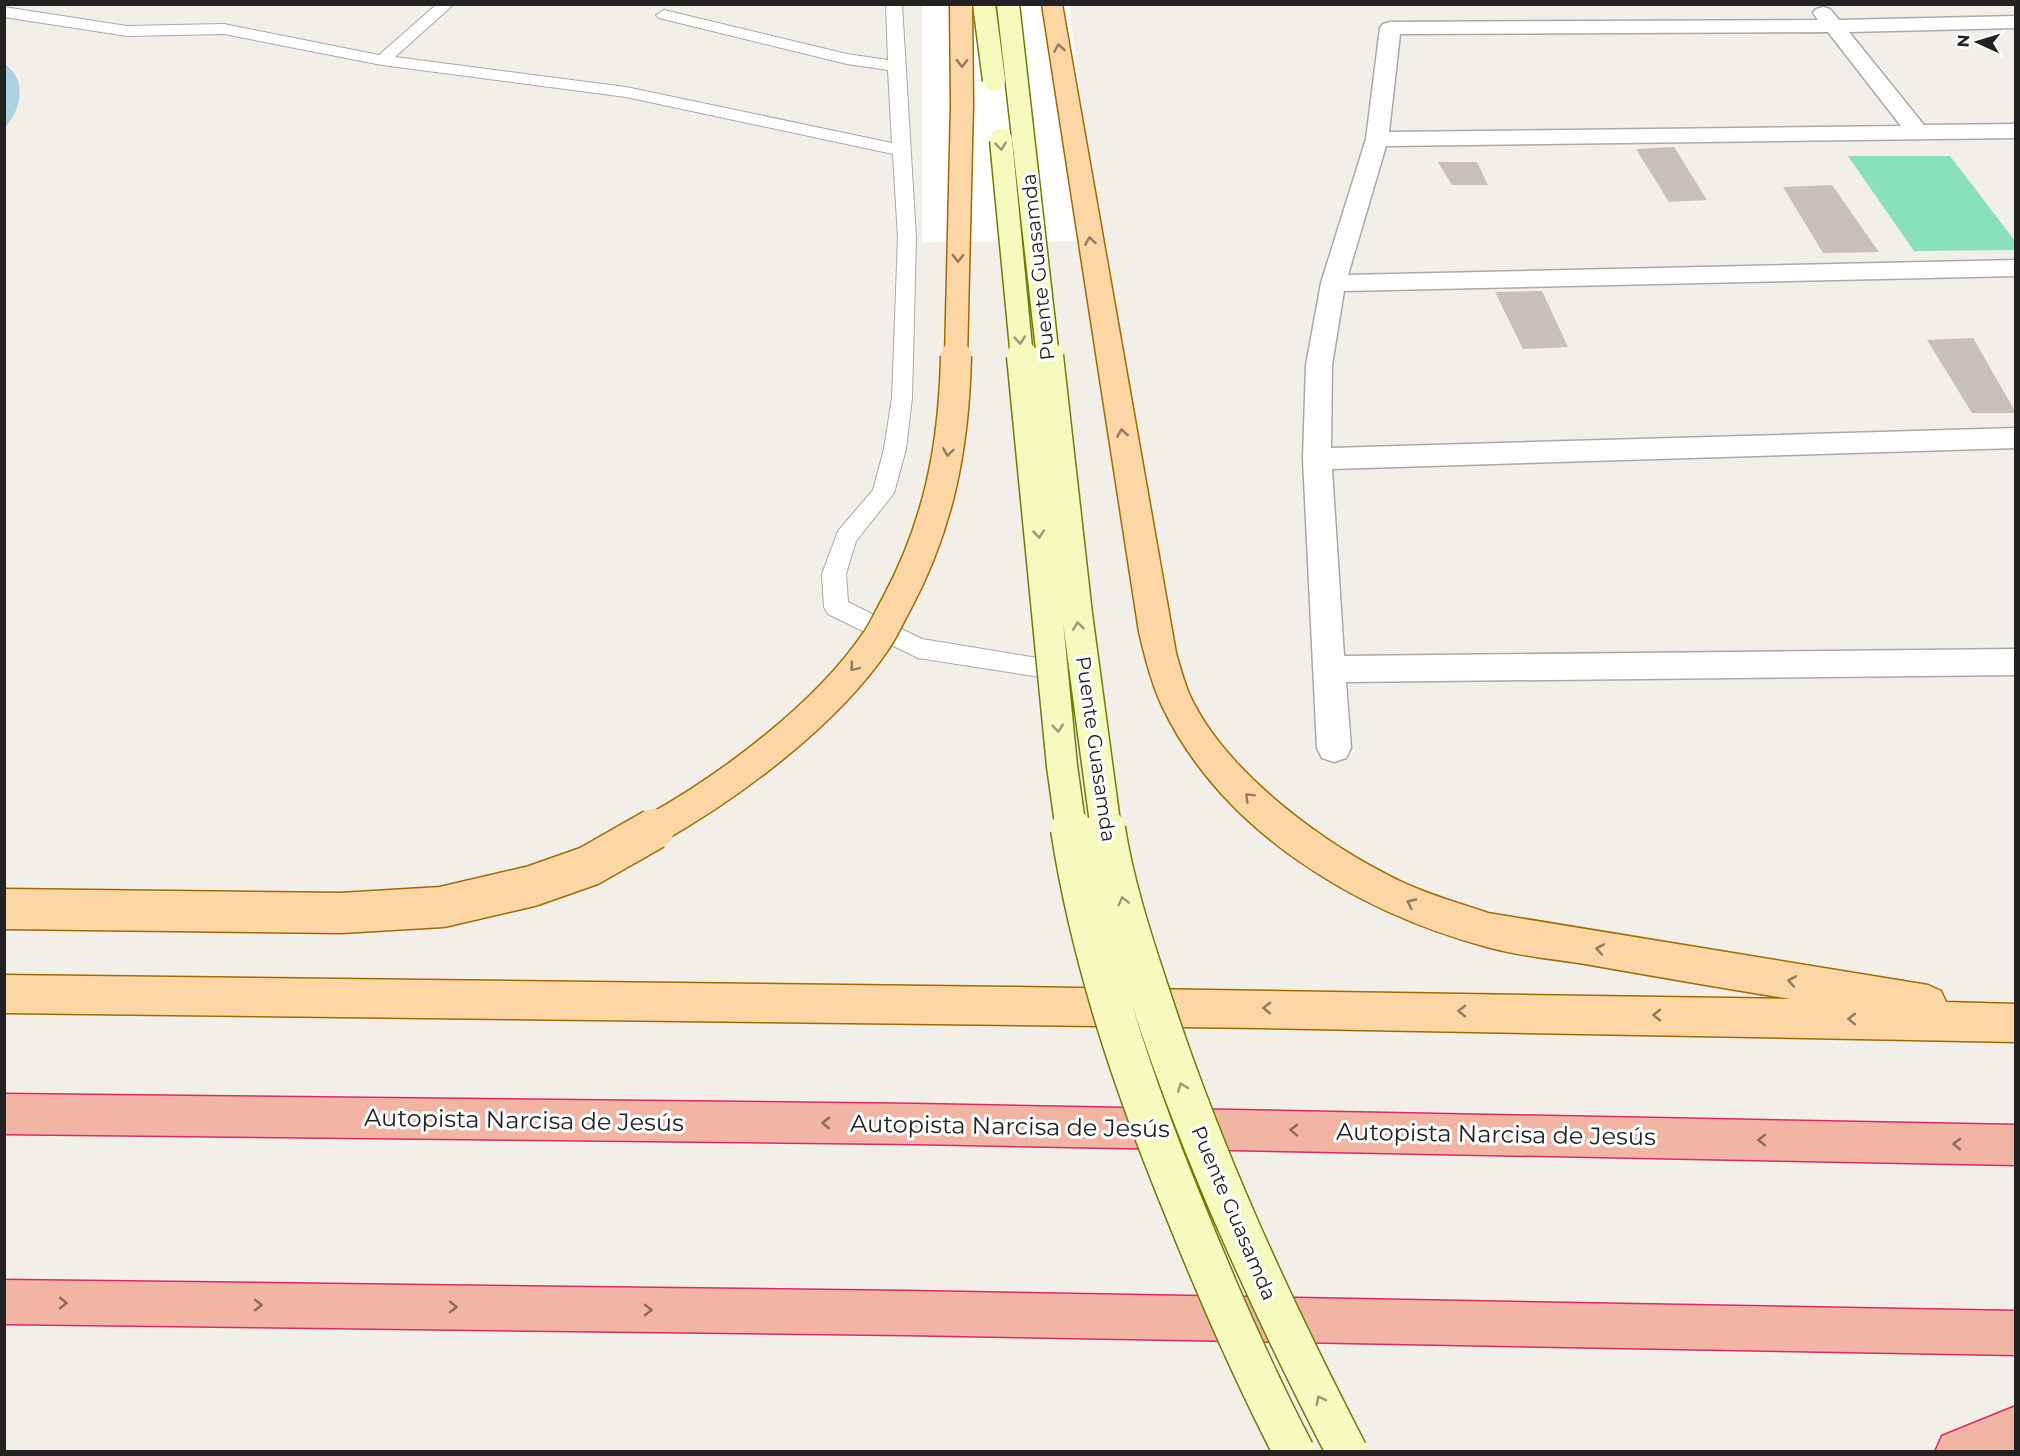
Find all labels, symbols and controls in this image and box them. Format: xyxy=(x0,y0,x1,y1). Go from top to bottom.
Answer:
north arrow xyxy=(1948,12,2008,72)
text: N xyxy=(1954,34,1973,48)
one-way arrow xyxy=(1053,44,1066,54)
one-way arrow xyxy=(956,58,968,67)
one-way arrow xyxy=(994,141,1007,151)
street label: Puente Guasamda xyxy=(1016,173,1060,361)
one-way arrow xyxy=(1085,236,1097,245)
one-way arrow xyxy=(952,253,965,262)
one-way arrow xyxy=(1013,335,1026,345)
one-way arrow xyxy=(1116,428,1128,438)
one-way arrow xyxy=(943,448,955,457)
one-way arrow xyxy=(1033,530,1045,539)
one-way arrow xyxy=(1073,622,1085,631)
street label: Puente Guasamda xyxy=(1071,655,1121,843)
one-way arrow xyxy=(850,660,861,671)
one-way arrow xyxy=(1051,724,1064,733)
one-way arrow xyxy=(1245,794,1256,805)
one-way arrow xyxy=(1117,897,1130,907)
one-way arrow xyxy=(1407,898,1418,910)
one-way arrow xyxy=(1595,943,1605,955)
one-way arrow xyxy=(1788,975,1798,988)
one-way arrow xyxy=(1263,1002,1272,1014)
one-way arrow xyxy=(1458,1005,1467,1017)
one-way arrow xyxy=(1653,1009,1662,1021)
one-way arrow xyxy=(1848,1013,1857,1025)
one-way arrow xyxy=(1176,1082,1189,1093)
street label: Autopista Narcisa de Jesús xyxy=(364,1103,684,1137)
street label: Autopista Narcisa de Jesús xyxy=(850,1109,1170,1143)
one-way arrow xyxy=(822,1117,831,1129)
street label: Autopista Narcisa de Jesús xyxy=(1336,1117,1656,1151)
street label: Puente Guasamda xyxy=(1186,1122,1282,1304)
one-way arrow xyxy=(1290,1124,1299,1137)
one-way arrow xyxy=(1758,1133,1767,1146)
one-way arrow xyxy=(1953,1138,1962,1150)
one-way arrow xyxy=(58,1297,67,1309)
one-way arrow xyxy=(253,1299,262,1311)
one-way arrow xyxy=(448,1301,457,1314)
one-way arrow xyxy=(643,1304,652,1316)
one-way arrow xyxy=(1316,1395,1327,1406)

